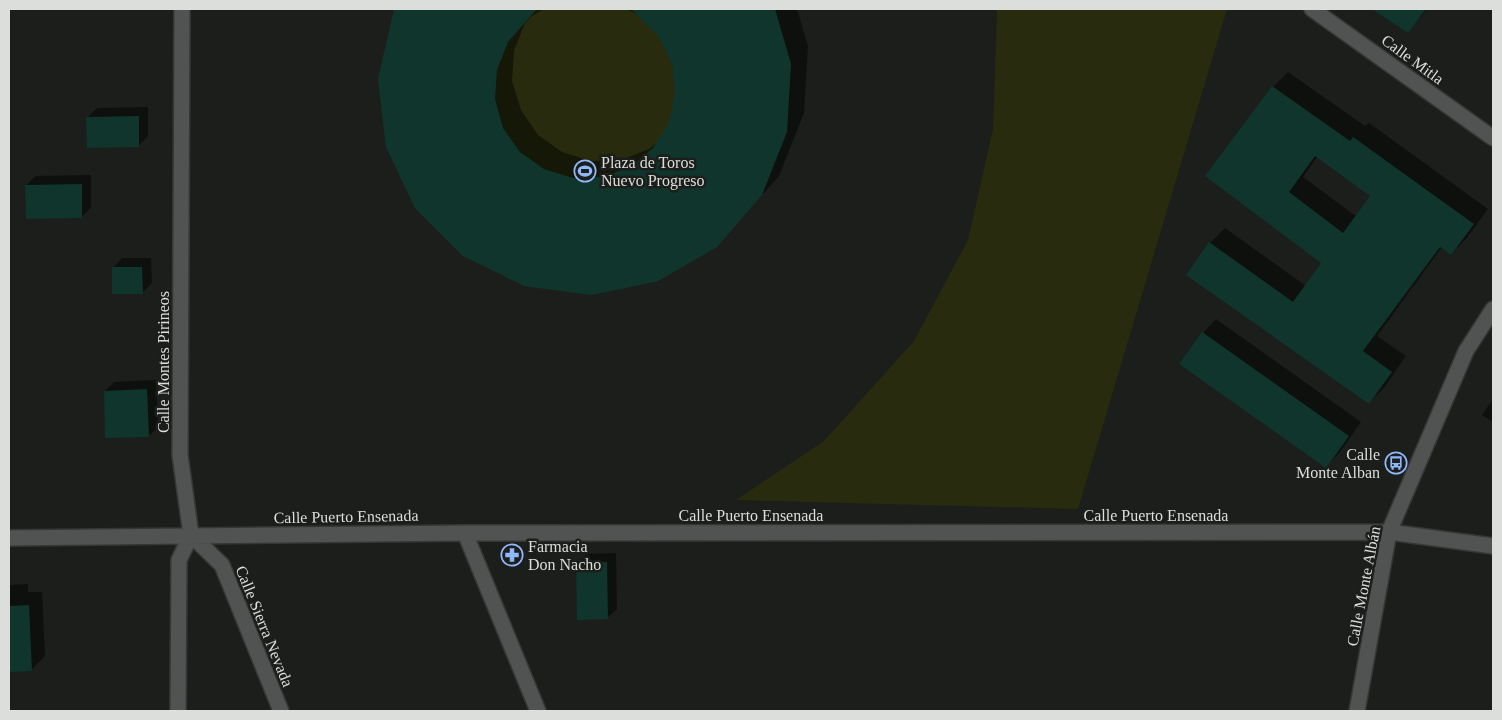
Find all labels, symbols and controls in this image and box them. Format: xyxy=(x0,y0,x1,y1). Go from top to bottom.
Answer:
street label: Calle Mitla xyxy=(1378,31,1447,88)
place label: Plaza de Toros Nuevo Progreso xyxy=(601,154,705,190)
sports icon: Plaza de Toros Nuevo Progreso xyxy=(573,159,597,183)
street label: Calle Montes Pirineos xyxy=(155,291,172,433)
place label: Calle Monte Alban xyxy=(1296,446,1380,481)
bus stop icon: Calle Monte Alban xyxy=(1384,451,1408,475)
street label: Calle Puerto Ensenada xyxy=(273,507,419,526)
street label: Calle Puerto Ensenada xyxy=(679,507,823,524)
street label: Calle Puerto Ensenada xyxy=(1084,507,1228,524)
street label: Calle Monte Albán xyxy=(1344,525,1383,647)
place label: Farmacia Don Nacho xyxy=(528,538,601,573)
pharmacy icon: Farmacia Don Nacho xyxy=(500,543,524,567)
street label: Calle Sierra Nevada xyxy=(233,563,297,689)

